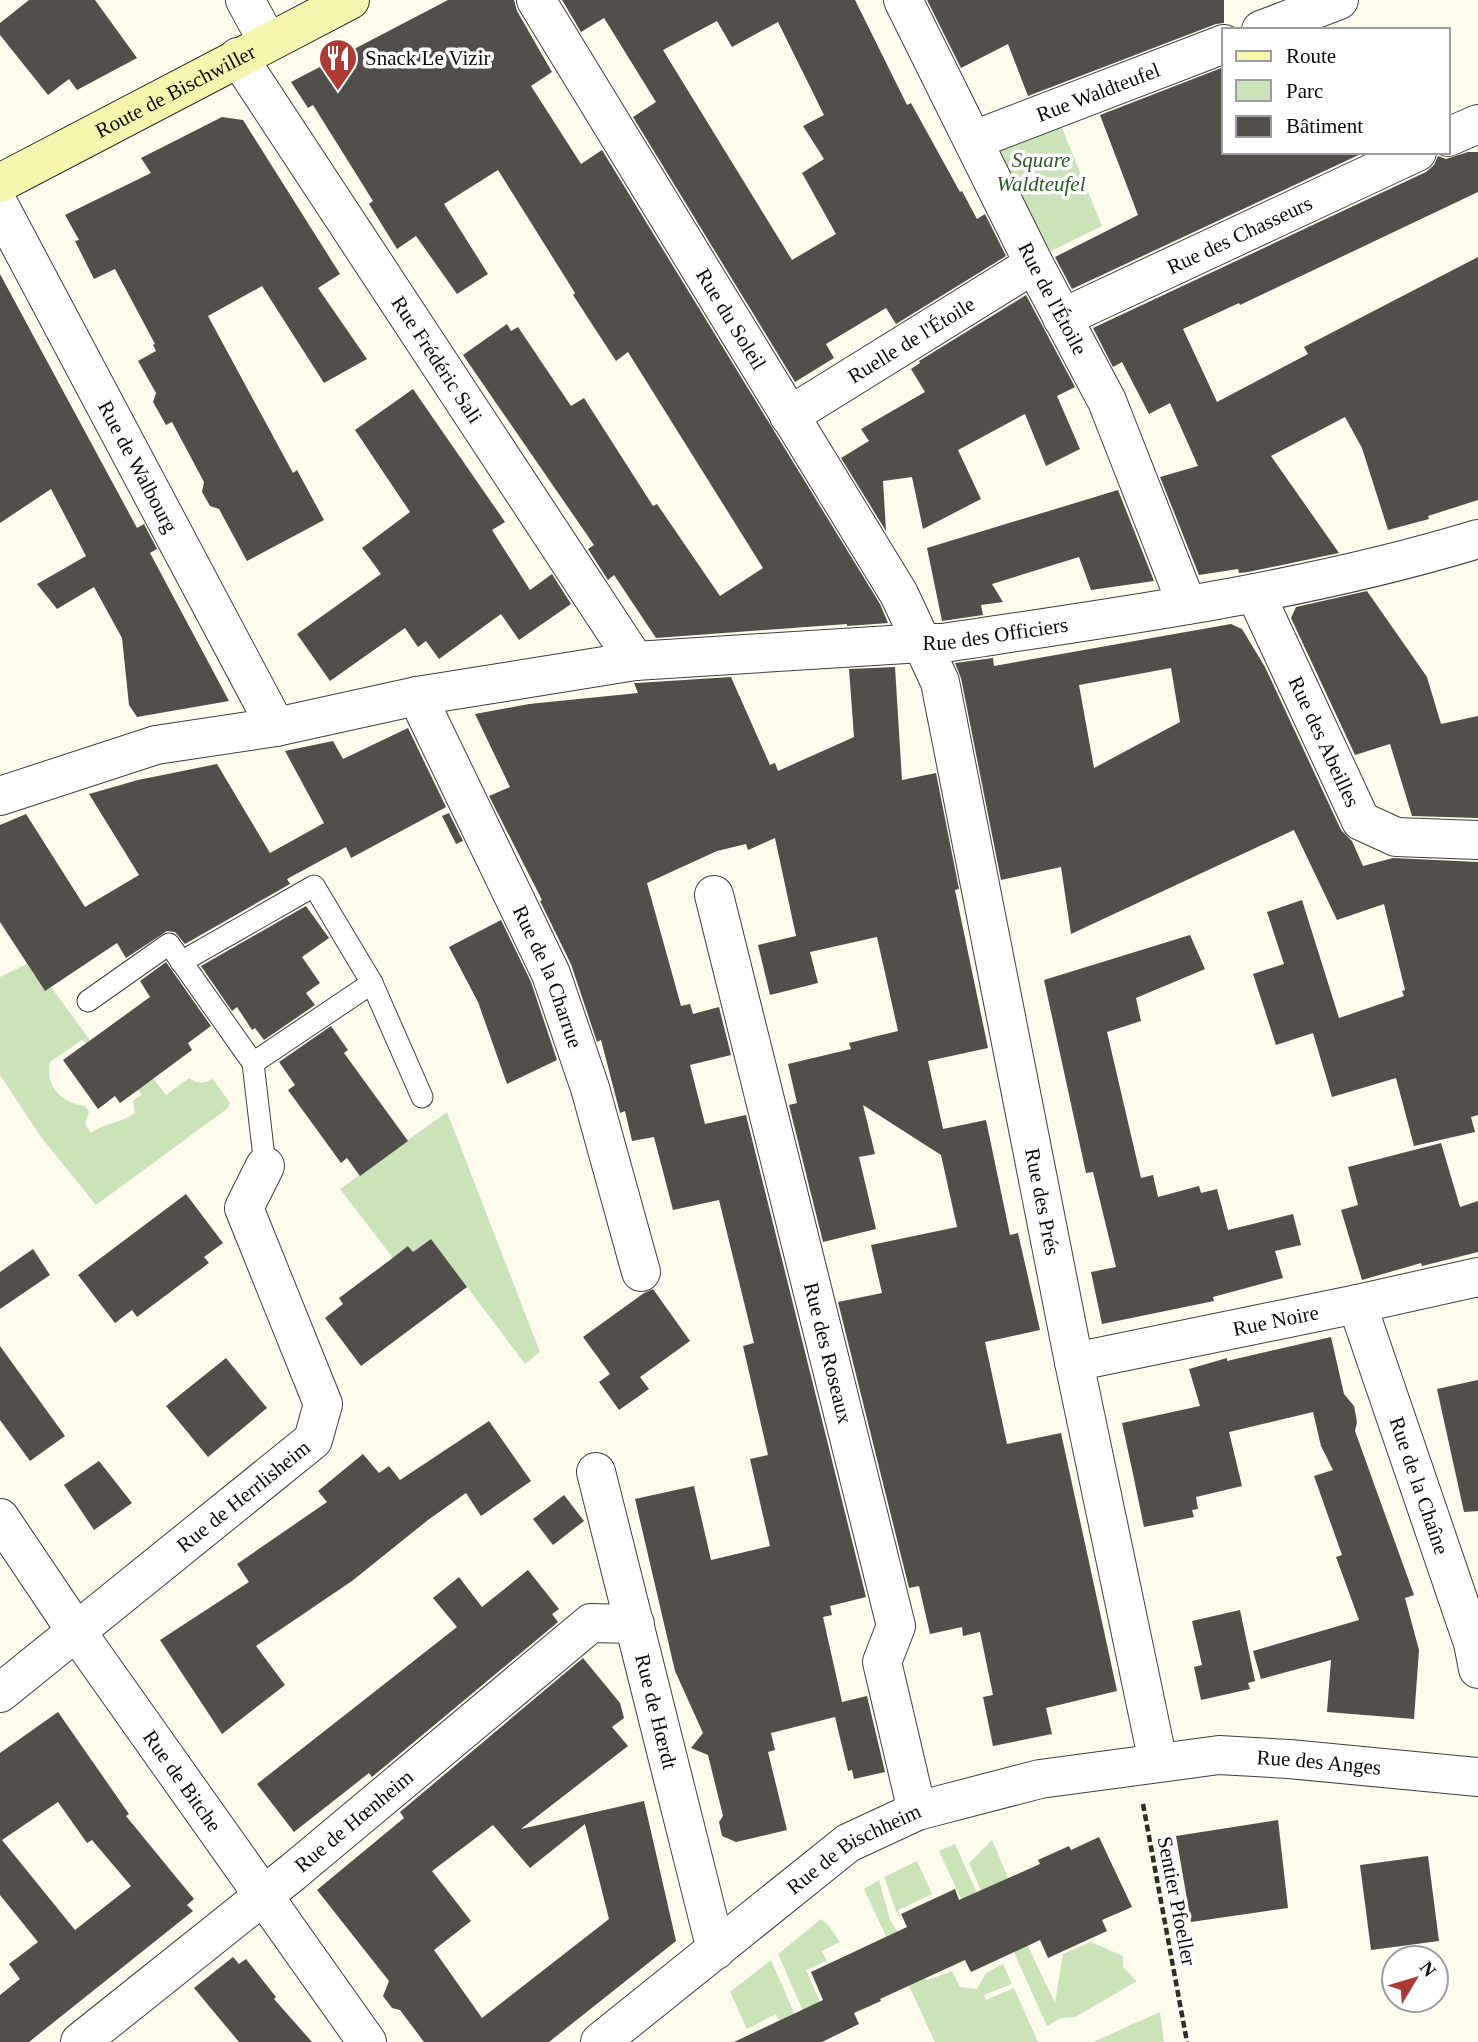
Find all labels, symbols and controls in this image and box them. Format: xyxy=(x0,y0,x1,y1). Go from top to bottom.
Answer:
legend xyxy=(1222,28,1450,154)
restaurant icon: Snack Le Vizir xyxy=(317,37,359,92)
street label: Route de Bischwiller xyxy=(91,40,260,143)
text: Route xyxy=(1286,44,1336,68)
place label: Snack Le Vizir xyxy=(365,46,490,70)
street label: Rue Waldteufel xyxy=(1033,58,1163,127)
text: Parc xyxy=(1286,79,1323,103)
text: Bâtiment xyxy=(1286,114,1363,138)
park label: Square Waldteufel xyxy=(996,148,1086,196)
street label: Rue des Chasseurs xyxy=(1163,191,1316,279)
street label: Rue de l'Étoile xyxy=(1013,238,1092,359)
street label: Rue du Soleil xyxy=(691,264,771,374)
street label: Rue Frédéric Sali xyxy=(386,291,487,428)
street label: Ruelle de l'Étoile xyxy=(843,292,979,389)
street label: Rue de Walbourg xyxy=(93,397,183,537)
street label: Rue des Officiers xyxy=(922,613,1070,655)
street label: Rue des Abeilles xyxy=(1283,673,1365,811)
street label: Rue de la Charrue xyxy=(508,901,587,1051)
street label: Rue des Prés xyxy=(1020,1146,1065,1257)
street label: Rue des Roseaux xyxy=(799,1280,857,1427)
street label: Rue Noire xyxy=(1231,1300,1321,1341)
street label: Rue de la Chaîne xyxy=(1384,1414,1454,1558)
street label: Rue de Herrlisheim xyxy=(172,1435,315,1557)
street label: Rue de Hœrdt xyxy=(630,1651,682,1772)
street label: Rue de Bitche xyxy=(138,1726,226,1837)
street label: Rue des Anges xyxy=(1256,1745,1382,1780)
street label: Rue de Hœnheim xyxy=(290,1765,418,1877)
street label: Rue de Bischheim xyxy=(782,1799,925,1899)
street label: Sentier Pfoeller xyxy=(1153,1834,1201,1968)
north arrow xyxy=(1380,1944,1450,2014)
text: N xyxy=(1416,1957,1441,1981)

